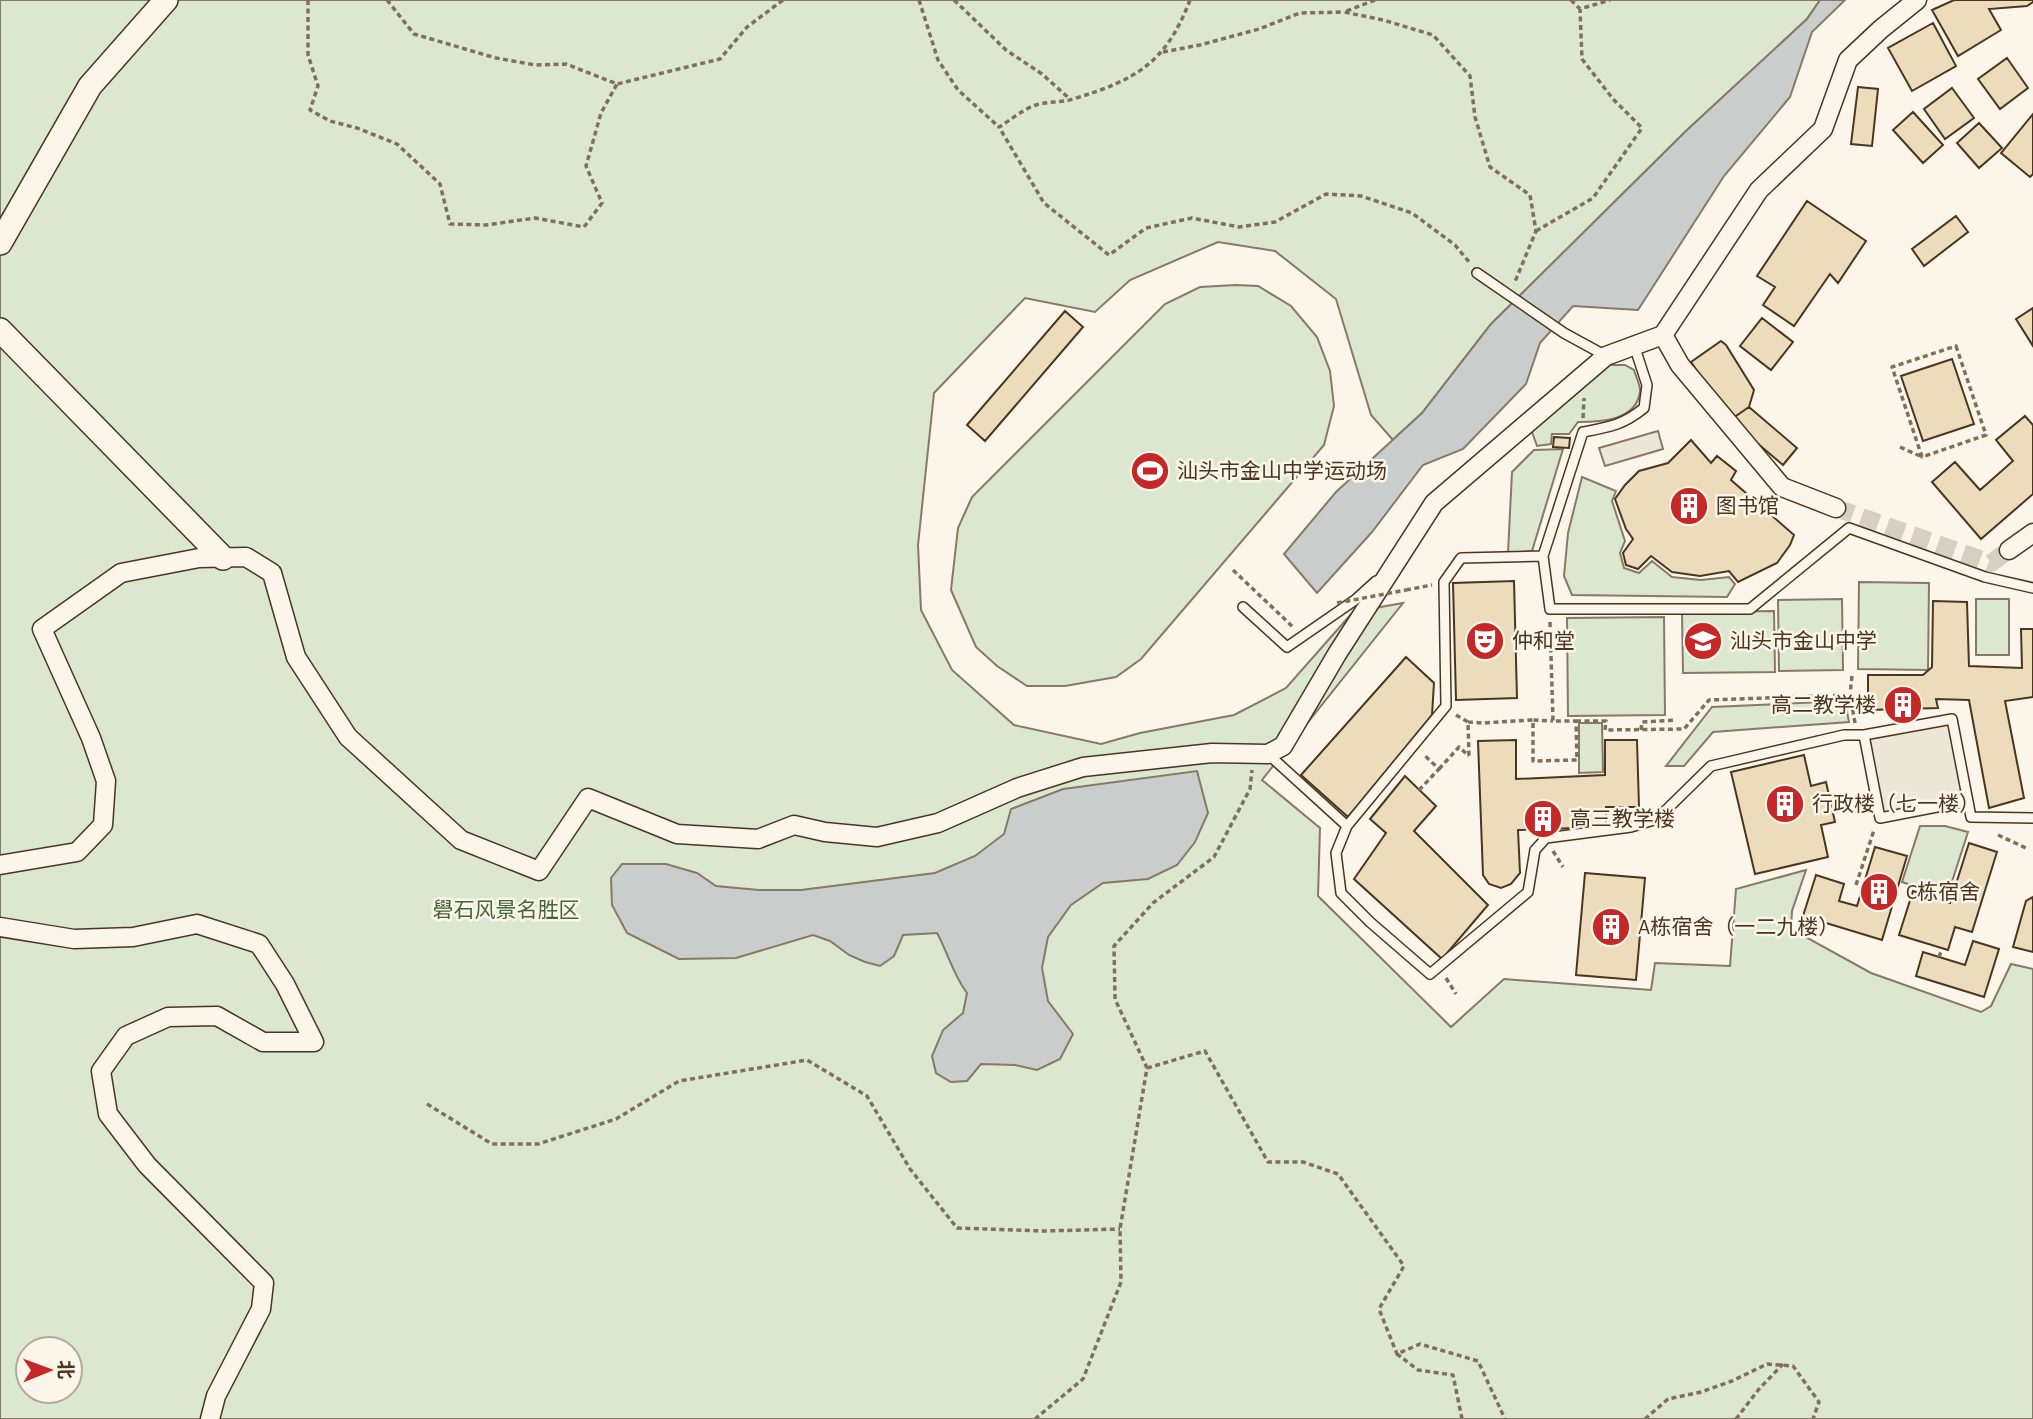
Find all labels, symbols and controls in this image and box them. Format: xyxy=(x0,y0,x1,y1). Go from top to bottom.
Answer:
sports icon: 汕头市金山中学运动场 xyxy=(1129,450,1171,492)
place label: 汕头市金山中学运动场 xyxy=(1177,460,1387,482)
building icon: 图书馆 xyxy=(1668,485,1710,527)
place label: 图书馆 xyxy=(1716,495,1779,517)
theatre icon: 仲和堂 xyxy=(1464,620,1506,662)
school or university icon: 汕头市金山中学 xyxy=(1682,620,1724,662)
place label: 仲和堂 xyxy=(1512,630,1575,652)
place label: 汕头市金山中学 xyxy=(1730,630,1877,652)
building icon: 高二教学楼 xyxy=(1882,684,1924,726)
place label: 高二教学楼 xyxy=(1771,694,1876,716)
building icon: 行政楼（七一楼） xyxy=(1764,783,1806,825)
place label: 行政楼（七一楼） xyxy=(1812,793,1980,815)
building icon: 高三教学楼 xyxy=(1522,798,1564,840)
place label: 高三教学楼 xyxy=(1570,808,1675,830)
building icon: C栋宿舍 xyxy=(1858,871,1900,913)
place label: C栋宿舍 xyxy=(1906,881,1980,903)
park label: 礐石风景名胜区 xyxy=(433,899,580,921)
building icon: A栋宿舍（一二九楼） xyxy=(1590,906,1632,948)
place label: A栋宿舍（一二九楼） xyxy=(1638,916,1839,938)
north arrow xyxy=(14,1335,84,1405)
text: 北 xyxy=(55,1360,75,1379)

